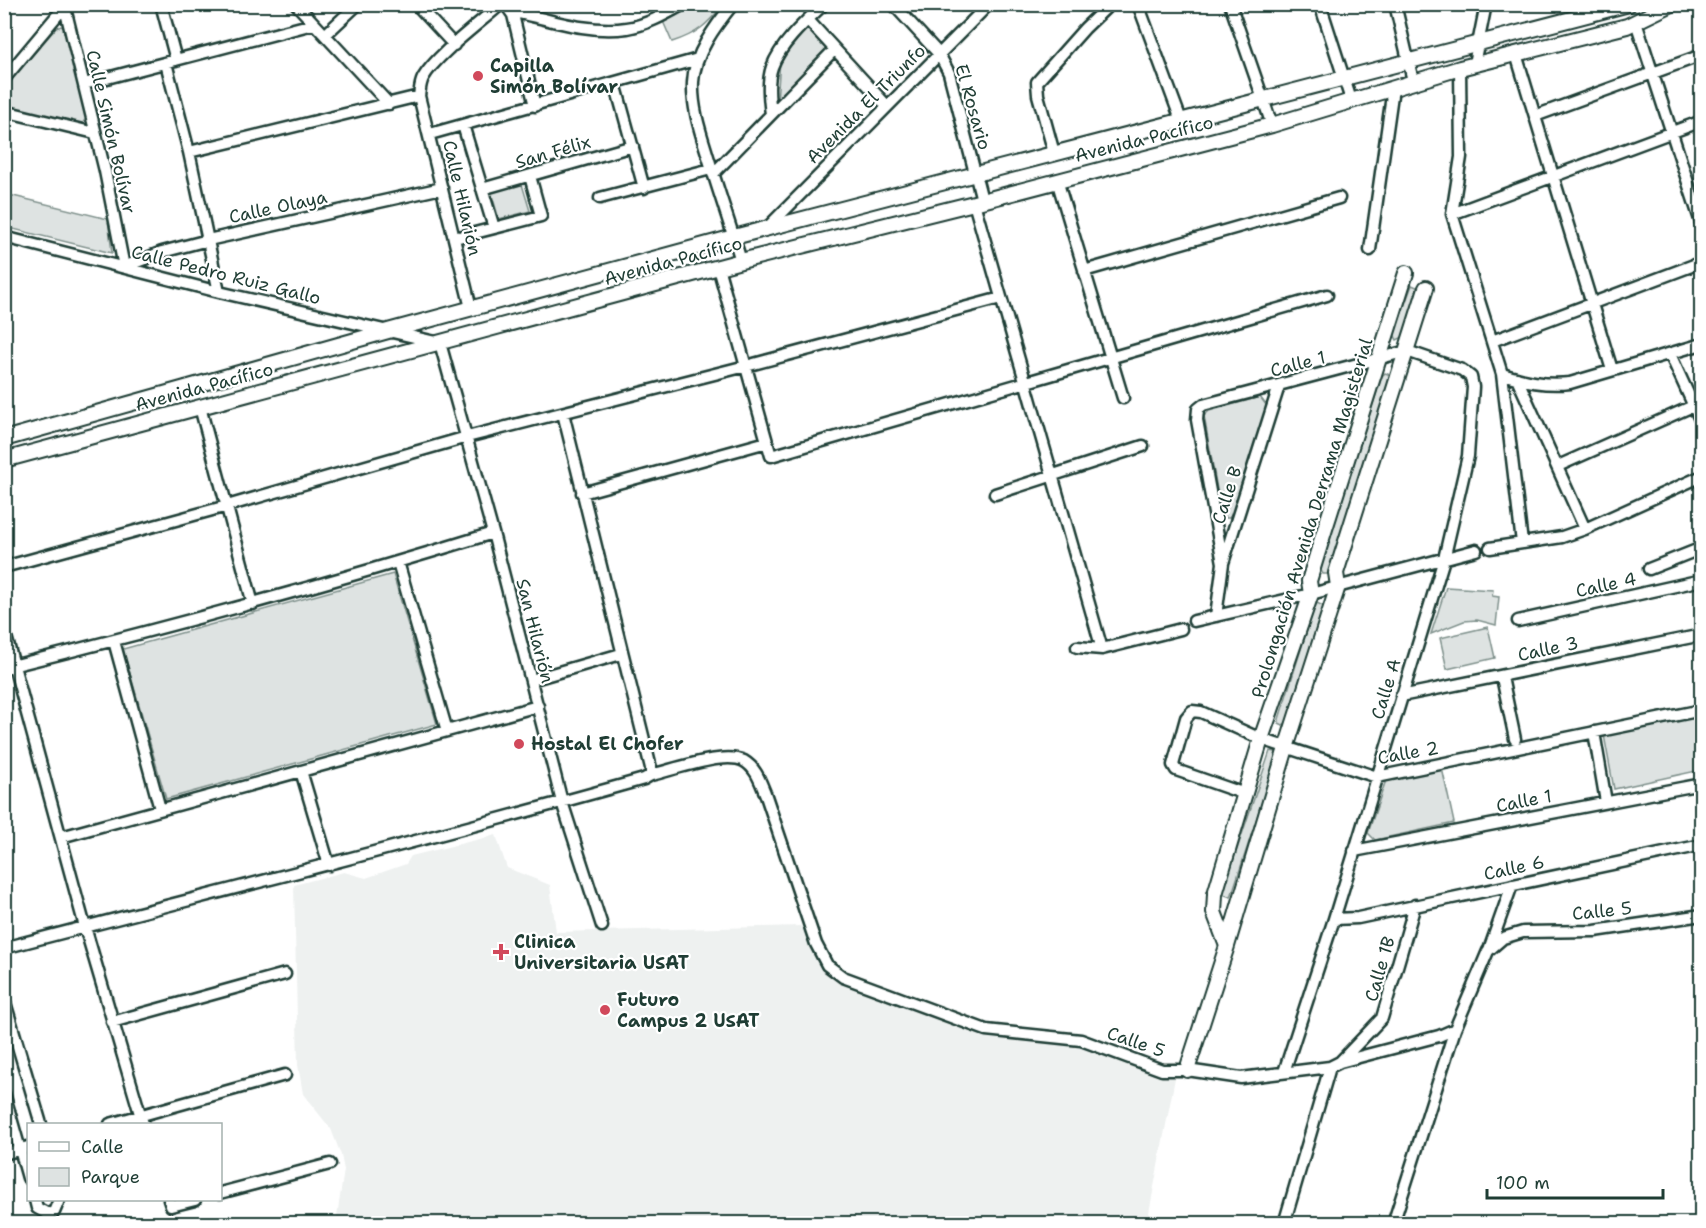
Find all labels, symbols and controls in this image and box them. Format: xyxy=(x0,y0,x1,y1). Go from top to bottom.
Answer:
street label: Avenida El Triunfo xyxy=(801,39,931,169)
street label: Calle Simón Bolívar xyxy=(80,48,142,216)
place label: Capilla Simón Bolívar xyxy=(490,54,619,99)
street label: El Rosario xyxy=(949,61,997,153)
marker: Capilla Simón Bolívar xyxy=(471,69,485,83)
street label: Avenida Pacífico xyxy=(1072,110,1216,168)
street label: San Félix xyxy=(513,130,593,174)
street label: Calle Hilarión xyxy=(437,138,487,258)
street label: Calle Olaya xyxy=(227,185,329,229)
street label: Avenida Pacífico xyxy=(601,231,745,291)
street label: Calle Pedro Ruiz Gallo xyxy=(129,240,323,310)
street label: Prolongación Avenida Derrama Magisterial xyxy=(1246,335,1378,701)
street label: Calle 1 xyxy=(1268,345,1328,383)
street label: Avenida Pacífico xyxy=(132,357,276,417)
street label: Calle B xyxy=(1206,463,1248,527)
street label: Calle 4 xyxy=(1573,567,1639,603)
street label: San Hilarión xyxy=(510,576,560,686)
street label: Calle 3 xyxy=(1515,631,1581,667)
street label: Calle A xyxy=(1365,656,1407,722)
place label: Hostal El Chofer xyxy=(531,732,684,756)
street label: Calle 2 xyxy=(1376,736,1440,770)
marker: Hostal El Chofer xyxy=(512,737,526,751)
street label: Calle 1 xyxy=(1494,784,1554,818)
street label: Calle 6 xyxy=(1481,850,1547,886)
street label: Calle 5 xyxy=(1571,896,1633,926)
place label: Clinica Universitaria USAT xyxy=(514,930,689,975)
street label: Calle 1B xyxy=(1359,934,1401,1004)
marker: Clinica Universitaria USAT xyxy=(492,943,510,961)
place label: Futuro Campus 2 USAT xyxy=(617,988,759,1033)
marker: Futuro Campus 2 USAT xyxy=(598,1003,612,1017)
street label: Calle 5 xyxy=(1104,1021,1168,1063)
legend xyxy=(27,1123,222,1201)
text: Calle xyxy=(81,1135,124,1159)
scale bar xyxy=(1487,1162,1662,1200)
text: Parque xyxy=(81,1165,140,1189)
text: 100 m xyxy=(1496,1171,1550,1195)

